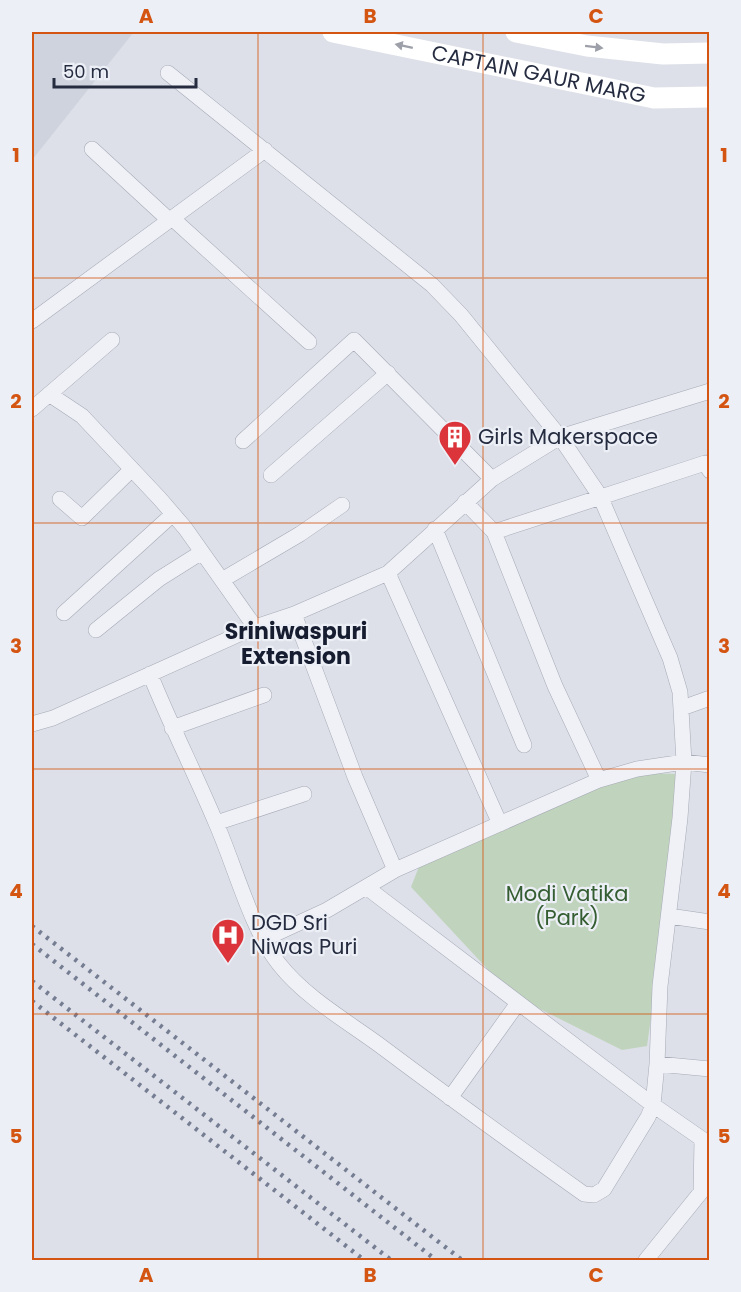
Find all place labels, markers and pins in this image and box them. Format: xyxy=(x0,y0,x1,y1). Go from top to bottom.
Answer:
building icon: Girls Makerspace xyxy=(437,419,473,466)
place label: Girls Makerspace xyxy=(478,422,658,451)
place label: DGD Sri Niwas Puri xyxy=(251,908,358,961)
hospital icon: DGD Sri Niwas Puri xyxy=(210,917,246,964)

